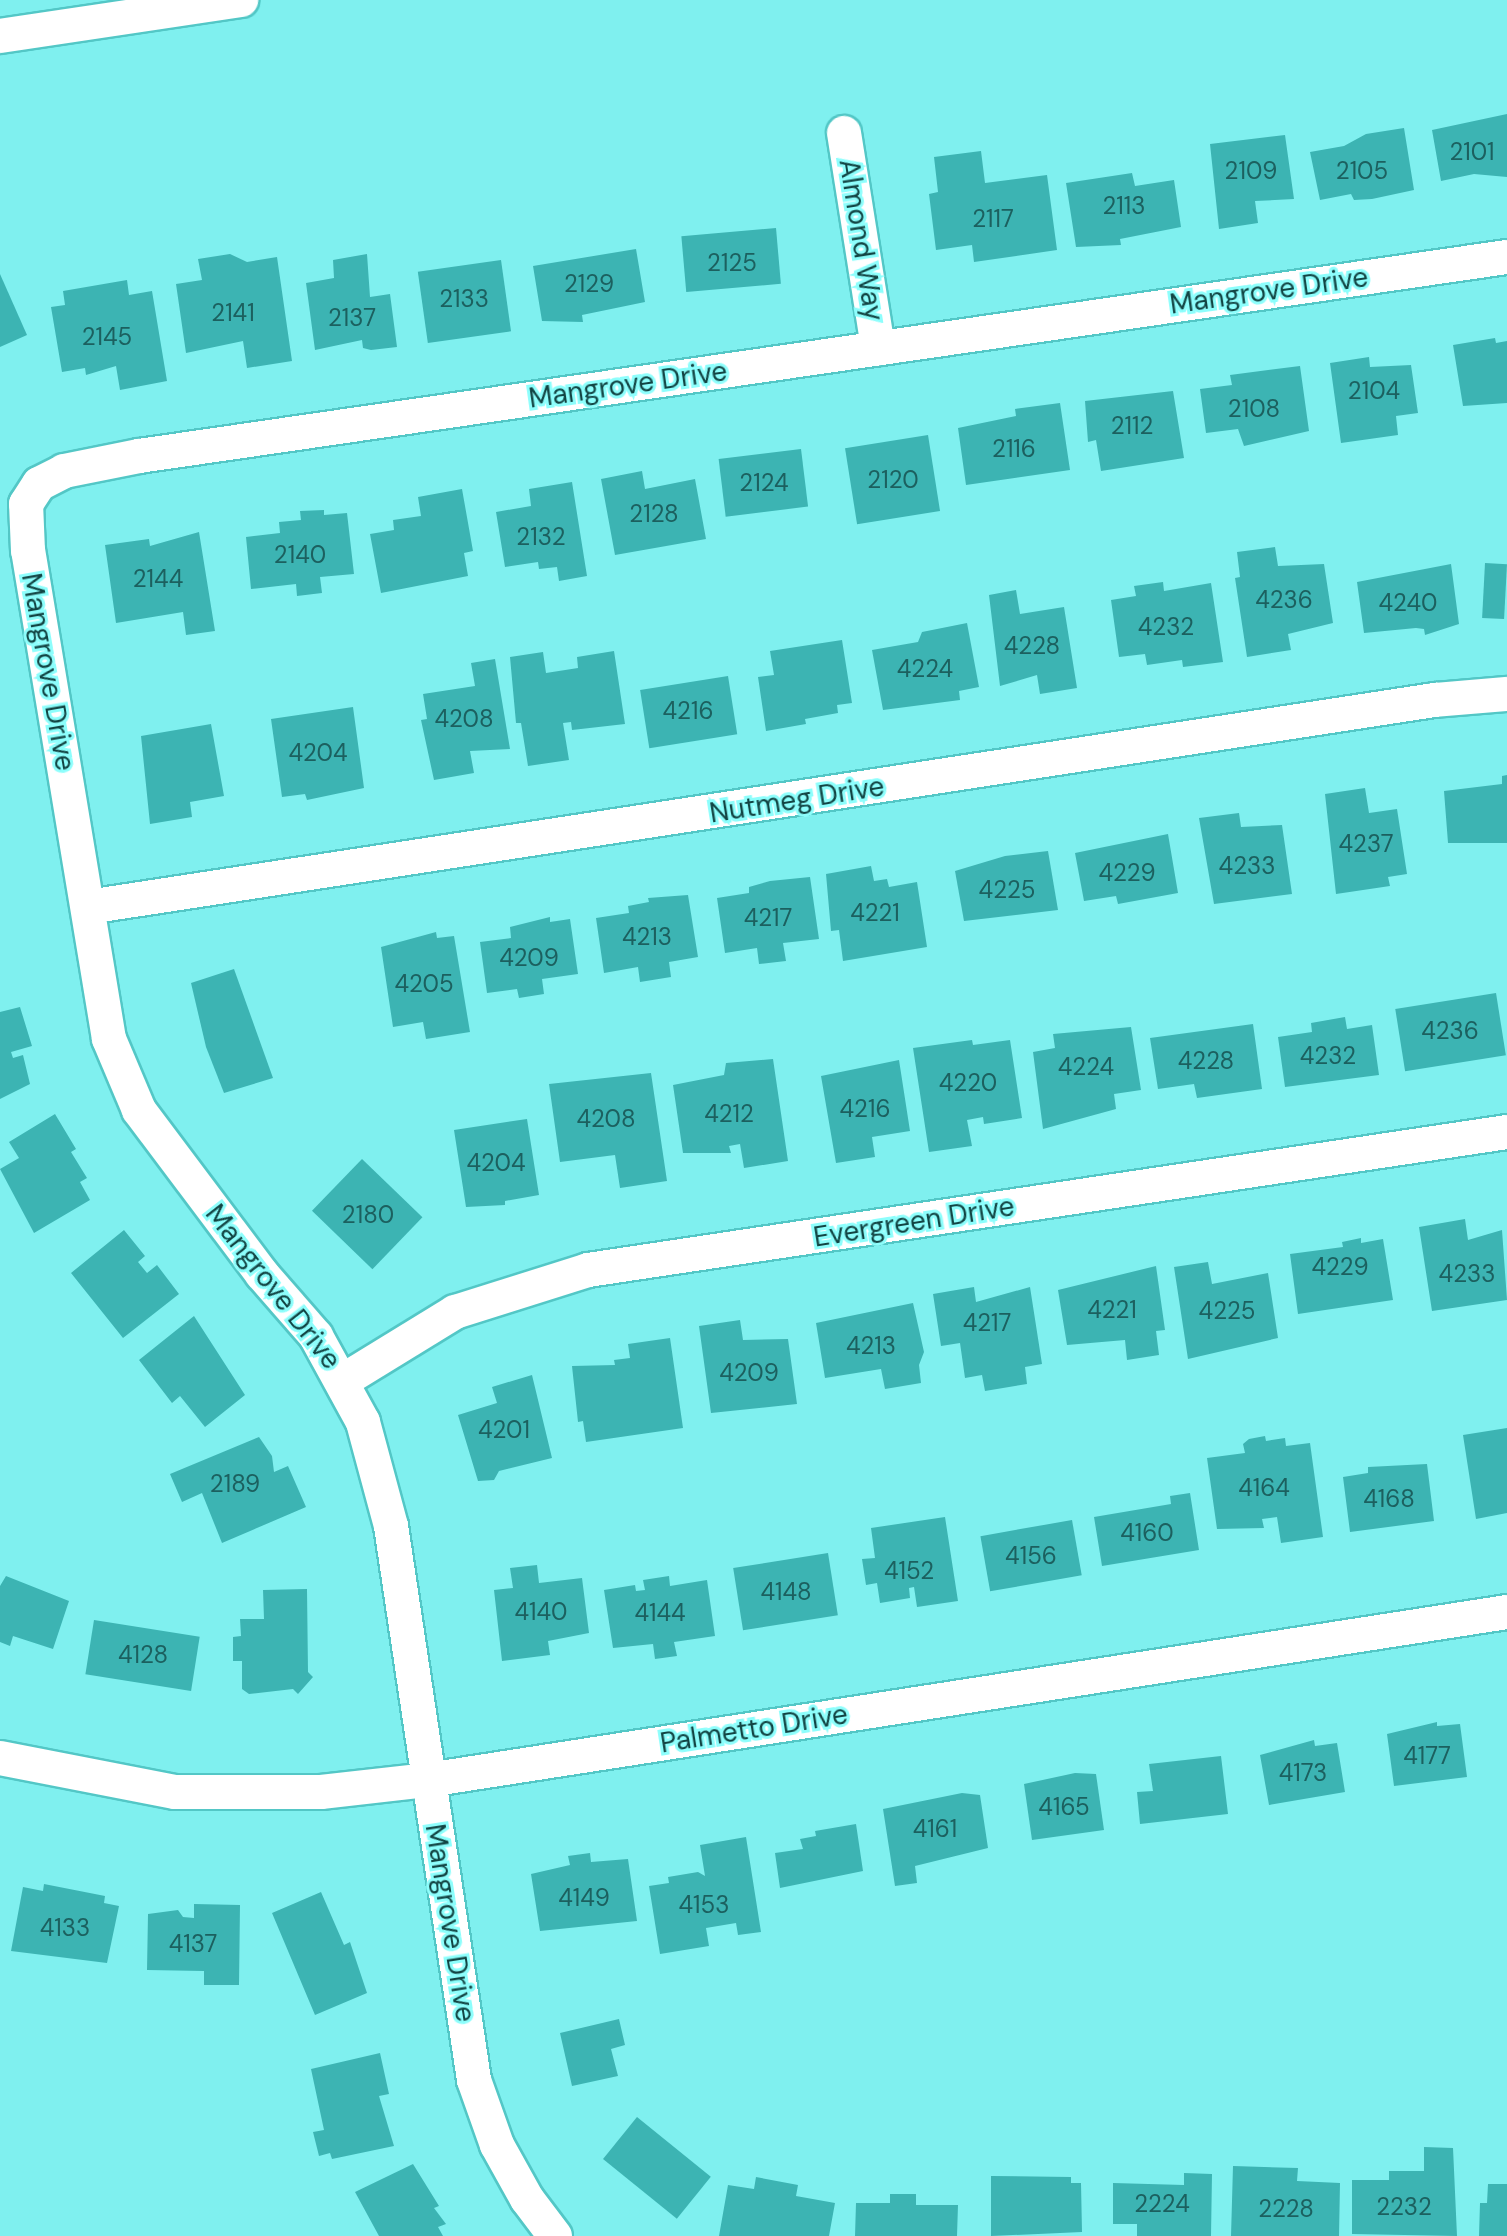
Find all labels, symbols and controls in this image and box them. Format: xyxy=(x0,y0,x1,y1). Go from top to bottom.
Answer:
house number: 2101 xyxy=(1449,138,1495,166)
street label: Almond Way xyxy=(832,157,890,323)
house number: 2109 xyxy=(1225,157,1277,185)
house number: 2105 xyxy=(1336,157,1388,185)
house number: 2113 xyxy=(1103,192,1145,220)
house number: 2117 xyxy=(972,205,1014,233)
house number: 2125 xyxy=(707,249,757,277)
street label: Mangrove Drive xyxy=(1168,260,1370,322)
house number: 2129 xyxy=(564,270,614,298)
house number: 2133 xyxy=(439,285,489,313)
house number: 2141 xyxy=(211,299,255,327)
house number: 2137 xyxy=(328,304,376,332)
house number: 2145 xyxy=(82,323,132,351)
street label: Mangrove Drive xyxy=(527,354,729,416)
house number: 2104 xyxy=(1348,377,1400,405)
house number: 2108 xyxy=(1228,395,1280,423)
house number: 2112 xyxy=(1111,412,1153,440)
house number: 2116 xyxy=(992,435,1036,463)
house number: 2120 xyxy=(867,466,919,494)
house number: 2124 xyxy=(739,469,789,497)
house number: 2128 xyxy=(629,500,679,528)
house number: 2132 xyxy=(516,523,566,551)
house number: 2140 xyxy=(274,541,326,569)
house number: 2144 xyxy=(133,565,183,593)
street label: Mangrove Drive xyxy=(14,571,82,773)
house number: 4236 xyxy=(1255,586,1313,614)
house number: 4240 xyxy=(1379,589,1437,617)
house number: 4232 xyxy=(1138,613,1194,641)
house number: 4228 xyxy=(1004,632,1060,660)
house number: 4224 xyxy=(897,655,953,683)
house number: 4216 xyxy=(663,697,713,725)
house number: 4208 xyxy=(434,705,494,733)
house number: 4204 xyxy=(288,739,348,767)
street label: Nutmeg Drive xyxy=(707,770,887,830)
house number: 4237 xyxy=(1339,830,1393,858)
house number: 4233 xyxy=(1219,852,1275,880)
house number: 4229 xyxy=(1098,859,1156,887)
house number: 4225 xyxy=(979,876,1035,904)
house number: 4221 xyxy=(850,899,900,927)
house number: 4217 xyxy=(744,904,792,932)
house number: 4213 xyxy=(622,923,672,951)
house number: 4209 xyxy=(499,944,559,972)
house number: 4205 xyxy=(394,970,454,998)
house number: 4236 xyxy=(1421,1017,1479,1045)
house number: 4232 xyxy=(1300,1042,1356,1070)
house number: 4228 xyxy=(1178,1047,1234,1075)
house number: 4224 xyxy=(1058,1053,1114,1081)
house number: 4220 xyxy=(939,1069,997,1097)
house number: 4216 xyxy=(840,1095,890,1123)
house number: 4212 xyxy=(704,1100,754,1128)
house number: 4208 xyxy=(576,1105,636,1133)
house number: 4204 xyxy=(466,1149,526,1177)
street label: Evergreen Drive xyxy=(811,1190,1017,1254)
street label: Mangrove Drive xyxy=(198,1198,348,1376)
house number: 2180 xyxy=(342,1201,394,1229)
house number: 4229 xyxy=(1311,1253,1369,1281)
house number: 4233 xyxy=(1439,1260,1495,1288)
house number: 4221 xyxy=(1087,1296,1137,1324)
house number: 4225 xyxy=(1199,1297,1255,1325)
house number: 4217 xyxy=(963,1309,1011,1337)
house number: 4213 xyxy=(846,1332,896,1360)
house number: 4209 xyxy=(719,1359,779,1387)
house number: 4201 xyxy=(478,1416,530,1444)
house number: 2189 xyxy=(210,1470,260,1498)
house number: 4164 xyxy=(1238,1474,1290,1502)
house number: 4168 xyxy=(1363,1485,1415,1513)
house number: 4160 xyxy=(1120,1519,1174,1547)
house number: 4156 xyxy=(1005,1542,1057,1570)
house number: 4152 xyxy=(884,1557,934,1585)
house number: 4148 xyxy=(760,1578,812,1606)
house number: 4140 xyxy=(514,1598,568,1626)
house number: 4144 xyxy=(634,1599,686,1627)
house number: 4128 xyxy=(118,1641,168,1669)
street label: Palmetto Drive xyxy=(658,1698,850,1760)
house number: 4177 xyxy=(1403,1742,1451,1770)
house number: 4173 xyxy=(1279,1759,1327,1787)
house number: 4165 xyxy=(1038,1793,1090,1821)
house number: 4161 xyxy=(913,1815,957,1843)
street label: Mangrove Drive xyxy=(418,1822,482,2024)
house number: 4149 xyxy=(558,1884,610,1912)
house number: 4153 xyxy=(679,1891,729,1919)
house number: 4133 xyxy=(40,1914,90,1942)
house number: 4137 xyxy=(169,1930,217,1958)
house number: 2224 xyxy=(1134,2190,1190,2218)
house number: 2232 xyxy=(1376,2193,1432,2221)
house number: 2228 xyxy=(1258,2195,1314,2223)

